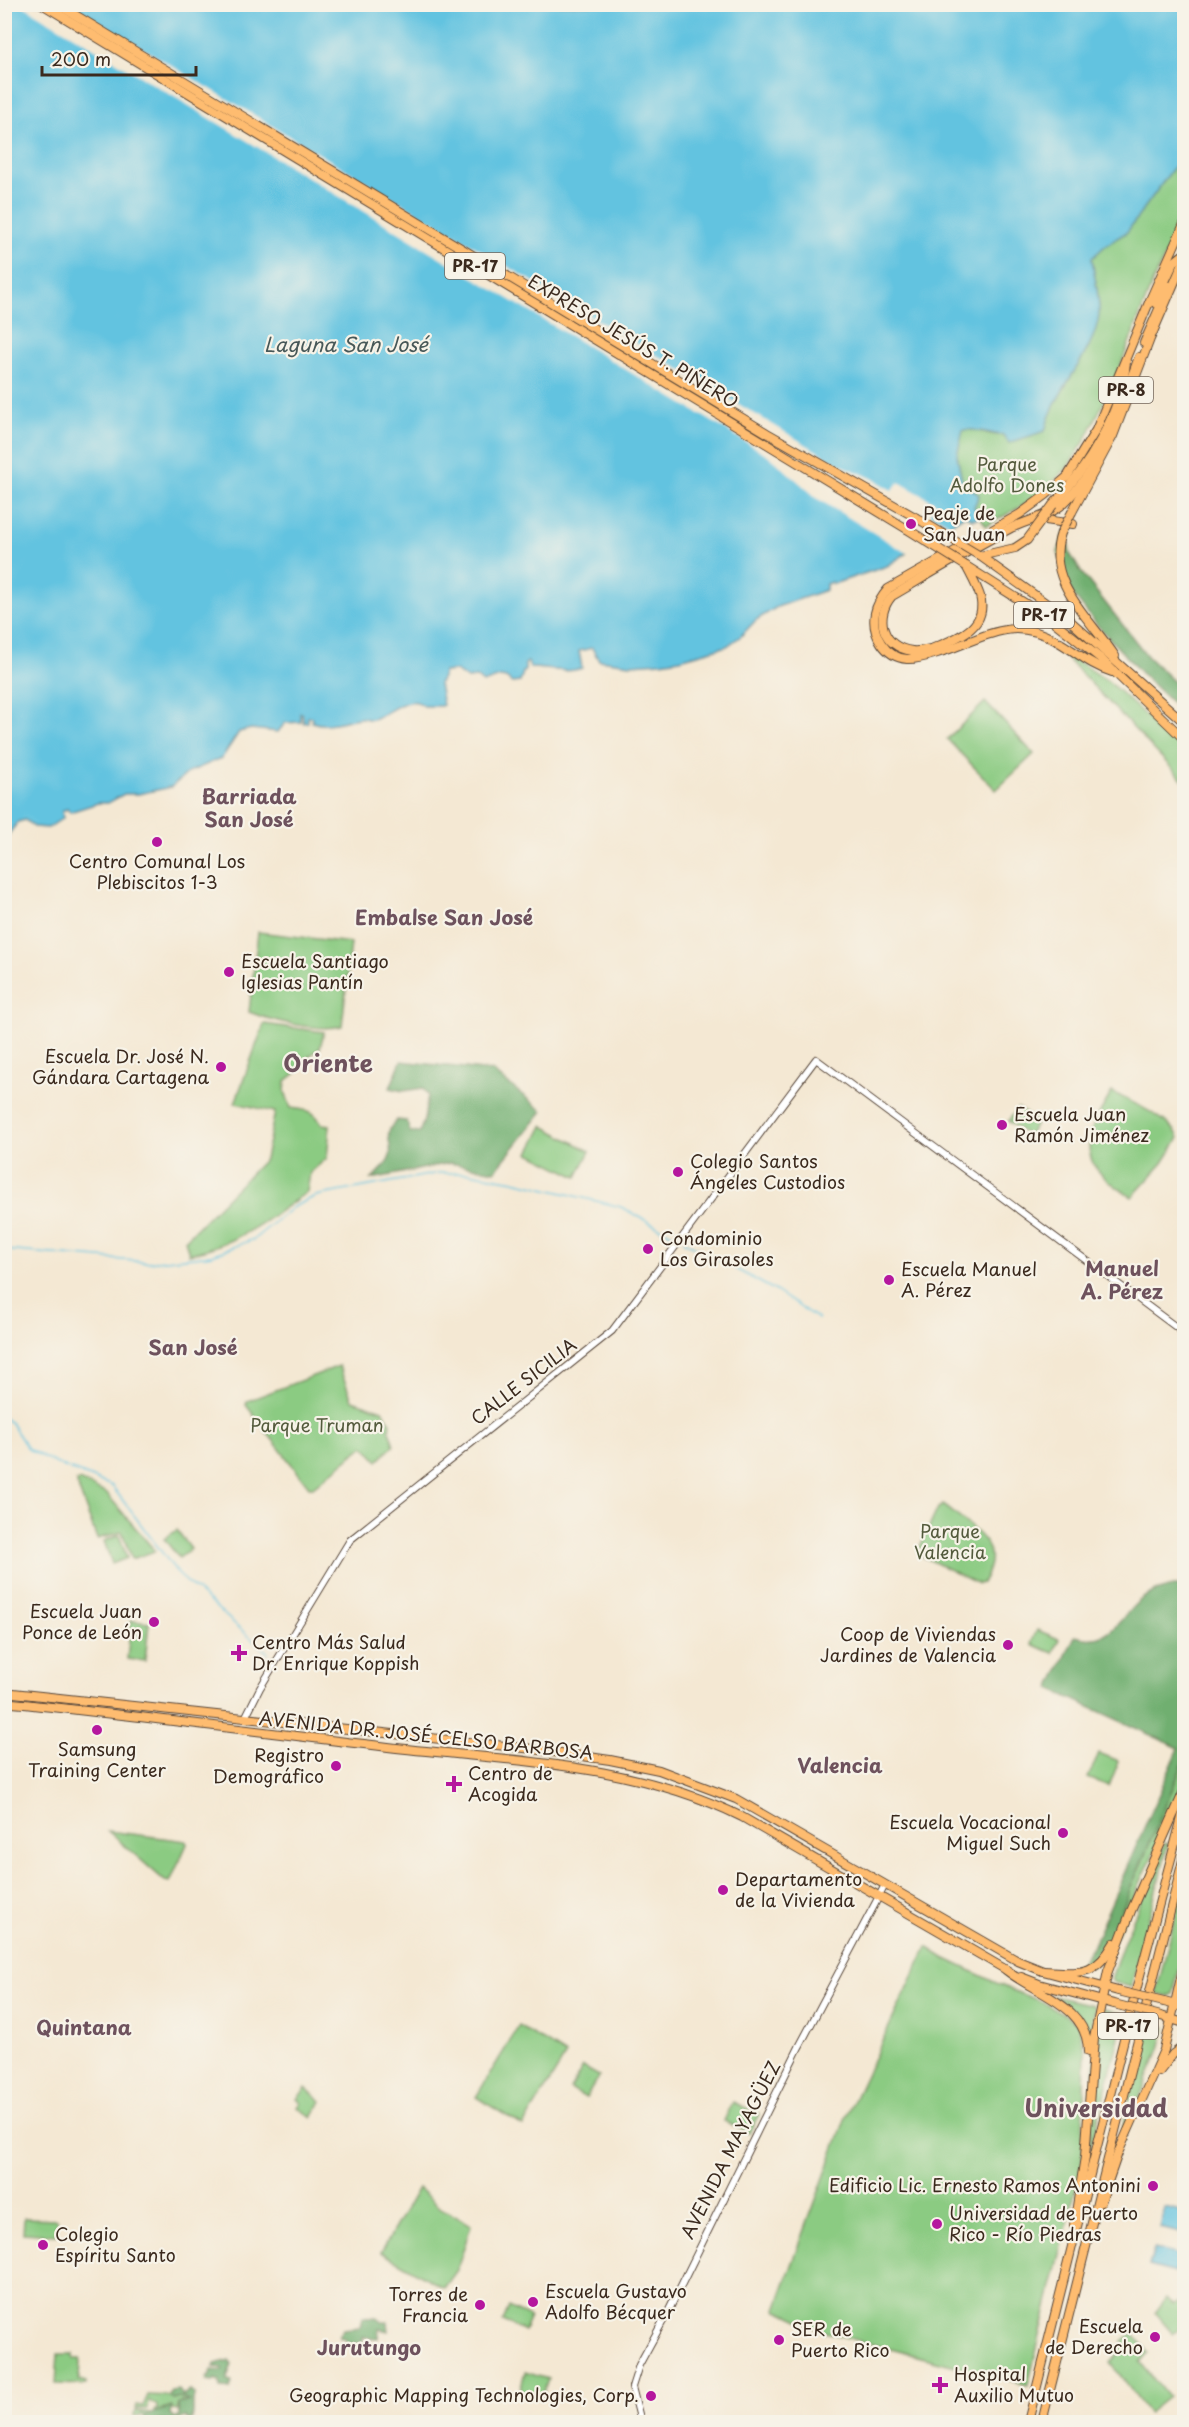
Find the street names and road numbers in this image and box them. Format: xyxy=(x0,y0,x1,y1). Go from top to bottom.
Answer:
road number: PR-17 xyxy=(445,253,505,279)
street label: EXPRESO JESÚS T. PIÑERO xyxy=(523,267,744,414)
road number: PR-8 xyxy=(1099,377,1153,403)
road number: PR-17 xyxy=(1014,602,1074,628)
street label: CALLE SICILIA xyxy=(464,1331,582,1431)
street label: AVENIDA DR. JOSÉ CELSO BARBOSA xyxy=(258,1704,594,1765)
road number: PR-17 xyxy=(1098,2013,1158,2039)
street label: AVENIDA MAYAGÜEZ xyxy=(673,2056,786,2243)

